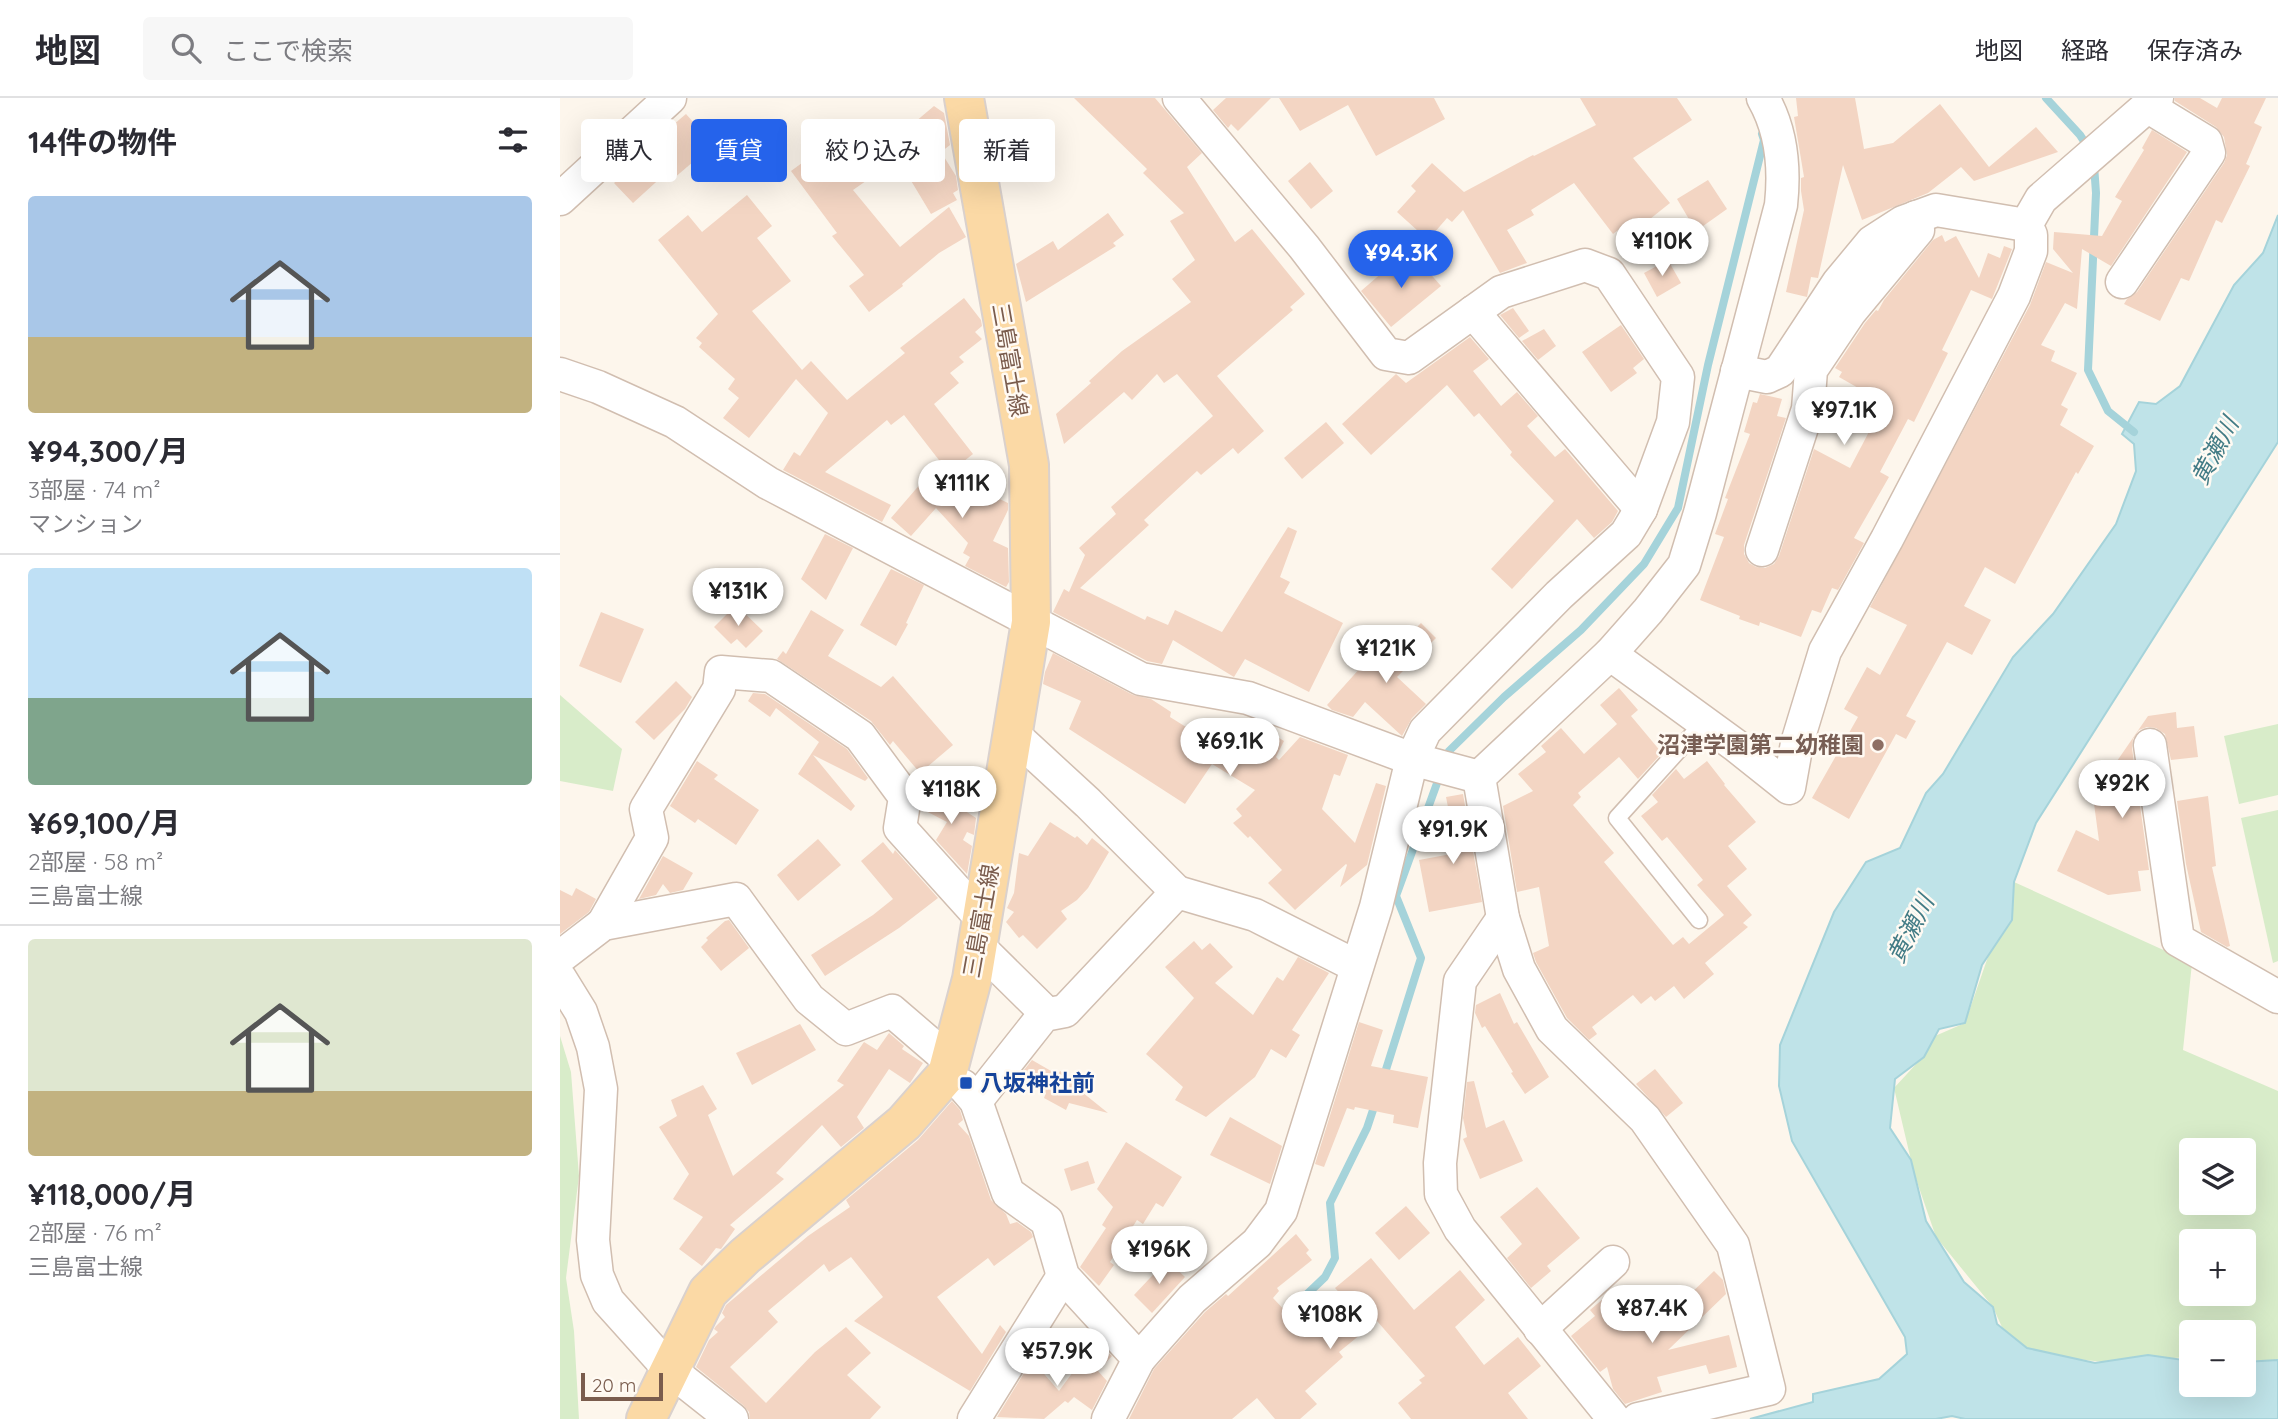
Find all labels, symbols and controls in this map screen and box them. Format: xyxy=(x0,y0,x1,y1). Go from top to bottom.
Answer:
search box xyxy=(143,17,633,80)
text: 地図 xyxy=(35,29,101,70)
icon: search xyxy=(167,29,205,67)
text: ここで検索 xyxy=(223,34,353,67)
text: 地図 xyxy=(1975,35,2023,65)
text: 経路 xyxy=(2061,35,2109,65)
text: 保存済み xyxy=(2147,35,2243,65)
chip: 購入 xyxy=(581,119,677,182)
chip: 賃貸 xyxy=(691,119,787,182)
chip: 絞り込み xyxy=(801,119,945,182)
chip: 新着 xyxy=(959,119,1055,182)
icon: filters xyxy=(494,121,532,159)
text: 14件の物件 xyxy=(28,123,177,161)
pin: ¥110K xyxy=(1613,218,1711,278)
text: ¥110K xyxy=(1632,226,1692,255)
pin: ¥94.3K xyxy=(1344,230,1458,290)
text: ¥94.3K xyxy=(1364,238,1438,267)
icon: home xyxy=(217,242,343,368)
street label: 三島富士線 xyxy=(986,301,1035,419)
pin: ¥97.1K xyxy=(1787,388,1901,447)
text: ¥97.1K xyxy=(1811,395,1877,424)
water label: 黄瀬川 xyxy=(2184,409,2246,489)
text: ¥94,300/月 xyxy=(28,432,189,470)
pin: ¥111K xyxy=(913,460,1011,520)
text: ¥111K xyxy=(934,468,990,497)
text: 3部屋 · 74 m² xyxy=(28,475,161,504)
text: マンション xyxy=(28,509,143,538)
pin: ¥131K xyxy=(689,568,787,628)
text: ¥131K xyxy=(708,576,768,605)
icon: home xyxy=(217,614,343,740)
pin: ¥121K xyxy=(1337,626,1435,685)
text: ¥121K xyxy=(1356,633,1416,662)
pin: ¥69.1K xyxy=(1173,718,1287,778)
text: ¥69.1K xyxy=(1196,726,1264,755)
place label: 沼津学園第二幼稚園 xyxy=(1657,730,1864,759)
marker: 沼津学園第二幼稚園 xyxy=(1870,737,1886,753)
pin: ¥92K xyxy=(2081,760,2163,820)
pin: ¥118K xyxy=(902,766,1000,826)
text: ¥92K xyxy=(2095,768,2149,797)
text: ¥118K xyxy=(921,774,981,803)
text: ¥69,100/月 xyxy=(28,804,181,842)
pin: ¥91.9K xyxy=(1396,806,1510,866)
text: ¥91.9K xyxy=(1418,814,1488,843)
text: 2部屋 · 58 m² xyxy=(28,847,163,876)
street label: 三島富士線 xyxy=(956,862,1005,980)
text: 三島富士線 xyxy=(28,881,143,910)
water label: 黄瀬川 xyxy=(1880,887,1941,967)
icon: home xyxy=(217,985,343,1111)
place label: 八坂神社前 xyxy=(980,1068,1095,1097)
marker: 八坂神社前 xyxy=(958,1075,974,1091)
map controls xyxy=(2179,1138,2256,1397)
button: layers xyxy=(2179,1138,2256,1215)
text: ¥118,000/月 xyxy=(28,1175,196,1213)
text: 2部屋 · 76 m² xyxy=(28,1218,162,1247)
pin: ¥196K xyxy=(1110,1226,1208,1286)
button: + xyxy=(2179,1229,2256,1306)
text: ¥196K xyxy=(1127,1234,1191,1263)
text: 三島富士線 xyxy=(28,1252,143,1281)
pin: ¥87.4K xyxy=(1595,1286,1709,1345)
pin: ¥108K xyxy=(1281,1292,1379,1351)
text: ¥87.4K xyxy=(1617,1293,1687,1322)
text: ¥108K xyxy=(1298,1299,1362,1328)
button: − xyxy=(2179,1320,2256,1397)
pin: ¥57.9K xyxy=(1000,1328,1114,1388)
text: ¥57.9K xyxy=(1021,1336,1093,1365)
scale bar xyxy=(581,1370,663,1402)
text: 20 m xyxy=(592,1373,636,1397)

